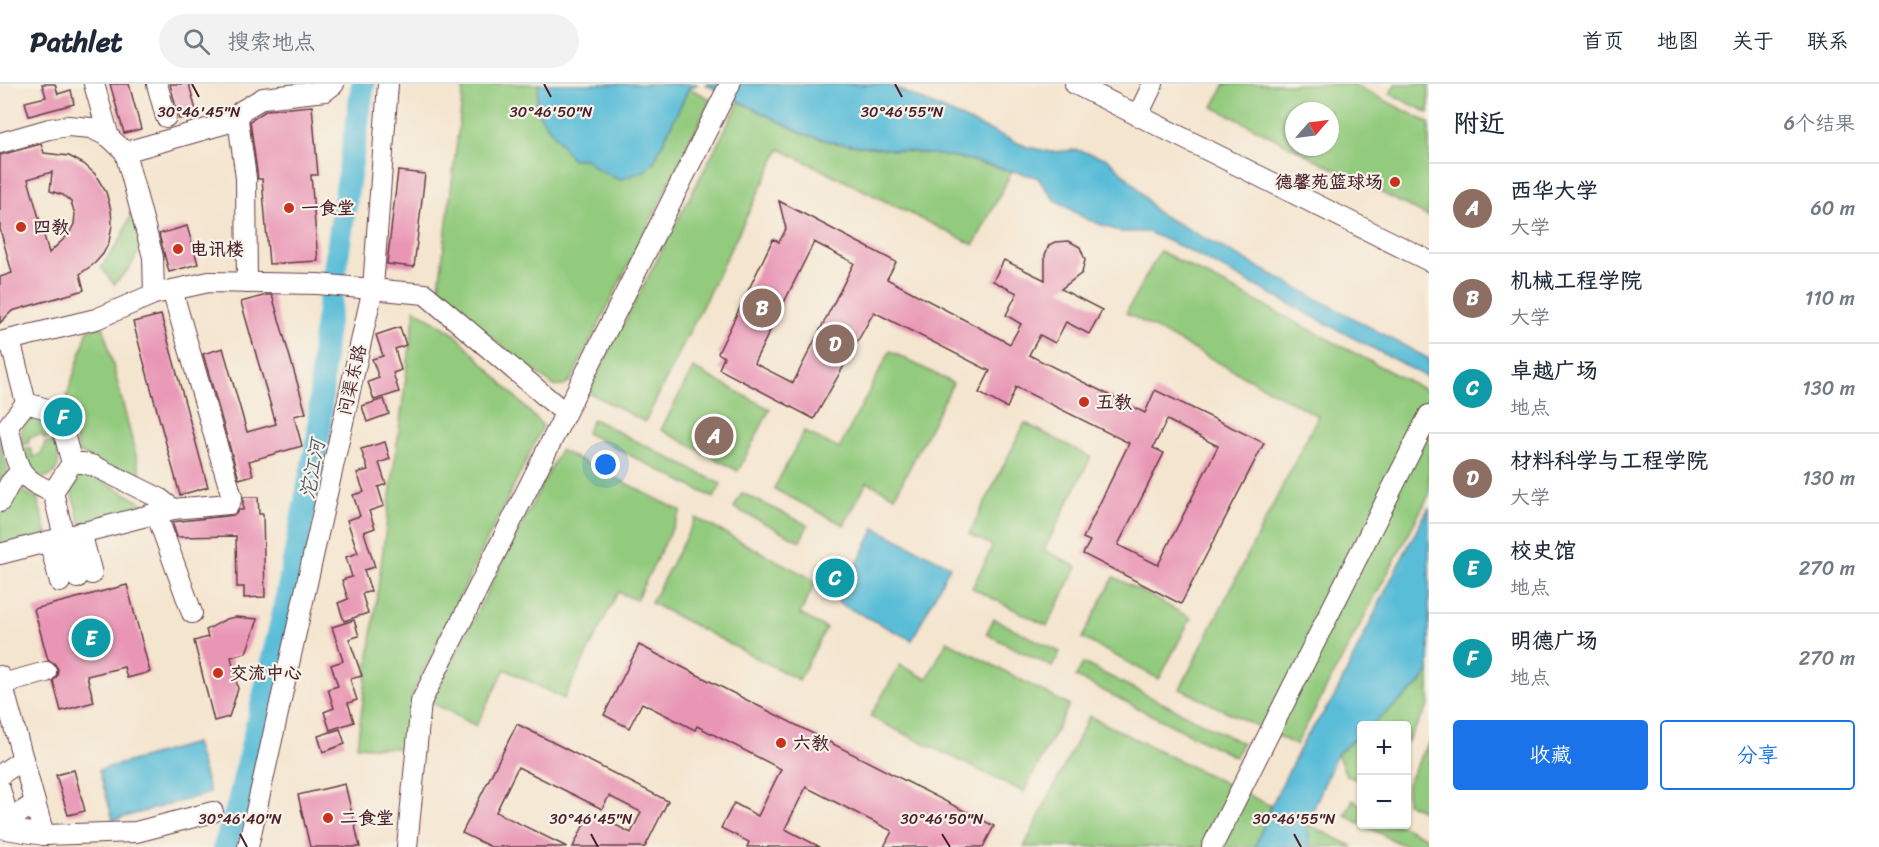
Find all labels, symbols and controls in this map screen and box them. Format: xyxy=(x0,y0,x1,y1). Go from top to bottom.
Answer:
search box xyxy=(159,14,579,68)
text: Pathlet xyxy=(30,17,123,66)
text: 搜索地点 xyxy=(228,22,316,61)
text: 首页 xyxy=(1582,22,1624,60)
text: 地图 xyxy=(1657,22,1699,60)
text: 关于 xyxy=(1732,22,1774,60)
text: 联系 xyxy=(1807,22,1849,60)
icon: search xyxy=(180,25,213,58)
text: 30°46'45"N xyxy=(158,99,241,125)
text: 30°46'50"N xyxy=(510,99,593,125)
text: 30°46'55"N xyxy=(861,99,944,125)
text: 附近 xyxy=(1453,100,1505,146)
north arrow xyxy=(1285,102,1339,156)
text: 6个结果 xyxy=(1784,106,1855,141)
place label: 德馨苑篮球场 xyxy=(1275,166,1383,198)
text: 西华大学 xyxy=(1510,171,1598,210)
marker: 德馨苑篮球场 xyxy=(1388,175,1402,189)
text: A xyxy=(1466,191,1479,226)
text: 60 m xyxy=(1810,191,1855,226)
place label: 一食堂 xyxy=(301,192,355,224)
marker: 一食堂 xyxy=(282,201,296,215)
text: 大学 xyxy=(1510,210,1550,245)
place label: 四教 xyxy=(33,211,69,243)
marker: 四教 xyxy=(14,220,28,234)
place label: 电讯楼 xyxy=(190,233,244,265)
marker: 电讯楼 xyxy=(171,242,185,256)
text: 机械工程学院 xyxy=(1510,261,1642,300)
text: B xyxy=(1466,281,1479,316)
text: 110 m xyxy=(1805,281,1855,316)
pin: B xyxy=(742,286,782,330)
text: 大学 xyxy=(1510,300,1550,335)
pin: D xyxy=(816,322,854,366)
street label: 问渠东路 xyxy=(328,341,376,419)
text: 卓越广场 xyxy=(1510,351,1598,390)
text: C xyxy=(1466,371,1479,406)
text: 130 m xyxy=(1802,371,1855,406)
place label: 五教 xyxy=(1096,386,1132,418)
text: 地点 xyxy=(1510,390,1550,425)
pin: F xyxy=(44,394,82,440)
marker: 五教 xyxy=(1077,395,1091,409)
pin: A xyxy=(694,414,734,458)
water label: 沱江河 xyxy=(290,433,336,502)
text: 材料科学与工程学院 xyxy=(1510,441,1708,480)
your location xyxy=(591,450,620,479)
text: D xyxy=(1467,461,1478,496)
text: 130 m xyxy=(1802,461,1855,496)
text: 大学 xyxy=(1510,480,1550,515)
text: 校史馆 xyxy=(1510,531,1576,570)
text: E xyxy=(1467,551,1478,586)
text: 270 m xyxy=(1799,551,1855,586)
pin: C xyxy=(816,556,854,600)
text: 地点 xyxy=(1510,570,1550,605)
pin: E xyxy=(72,616,110,660)
text: 明德广场 xyxy=(1510,621,1598,660)
text: F xyxy=(1467,641,1478,676)
text: 270 m xyxy=(1799,641,1855,676)
place label: 交流中心 xyxy=(230,657,302,689)
text: 地点 xyxy=(1510,660,1550,695)
marker: 交流中心 xyxy=(211,666,225,680)
button: 收藏 xyxy=(1453,720,1648,790)
button: 分享 xyxy=(1660,720,1855,790)
map controls xyxy=(1357,721,1411,829)
button: + xyxy=(1357,721,1411,775)
place label: 六教 xyxy=(793,727,829,759)
marker: 六教 xyxy=(774,736,788,750)
button: − xyxy=(1357,775,1411,829)
place label: 二食堂 xyxy=(340,802,394,834)
text: 30°46'40"N xyxy=(198,806,282,832)
text: 30°46'45"N xyxy=(550,806,633,832)
text: 30°46'50"N xyxy=(901,806,984,832)
text: 30°46'55"N xyxy=(1253,806,1336,832)
marker: 二食堂 xyxy=(321,811,335,825)

